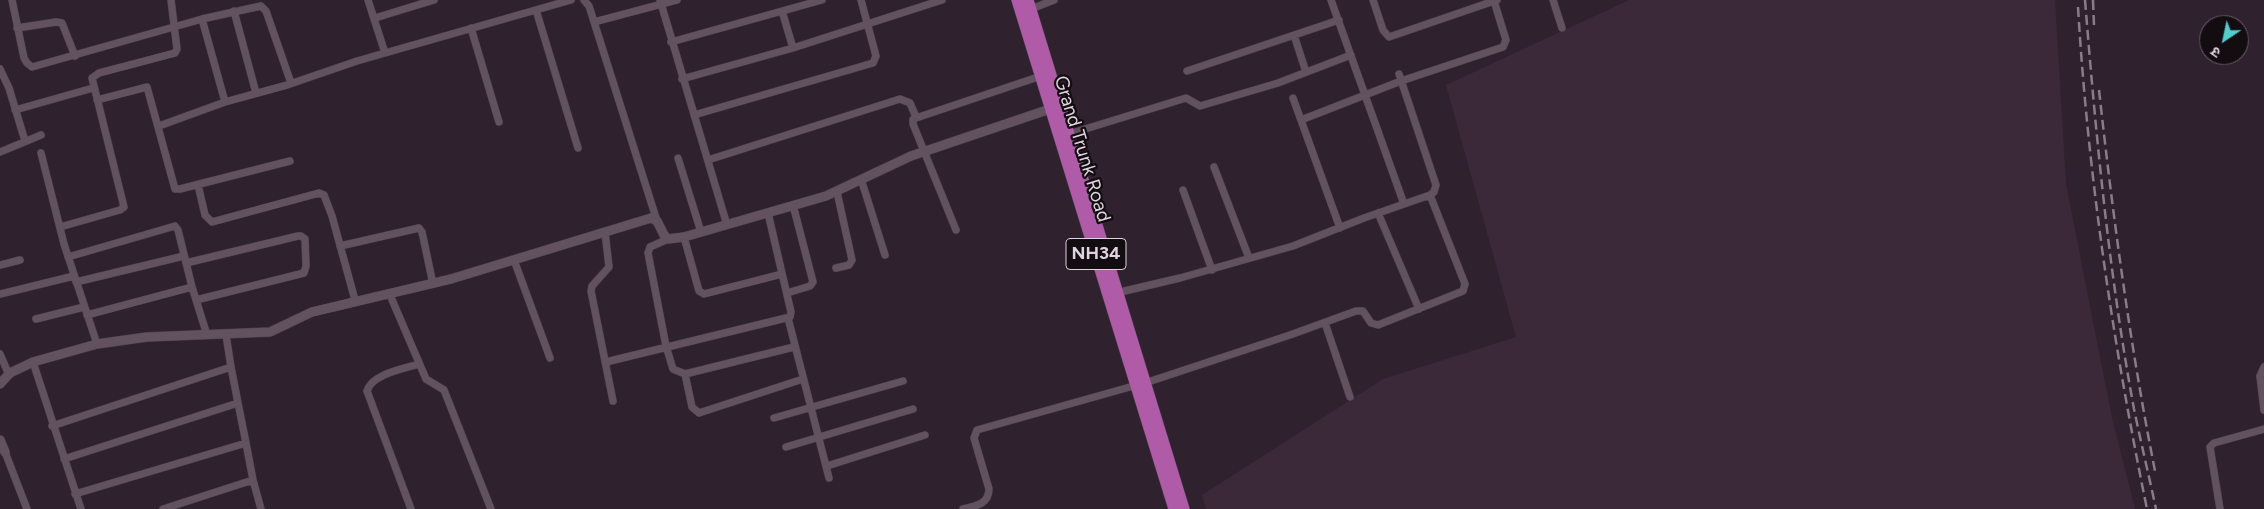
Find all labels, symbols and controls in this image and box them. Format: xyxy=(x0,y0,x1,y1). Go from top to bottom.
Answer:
north arrow xyxy=(2199,15,2249,65)
text: उ xyxy=(2208,43,2224,61)
street label: Grand Trunk Road xyxy=(1049,73,1115,225)
road number: NH34 xyxy=(1066,238,1126,270)

